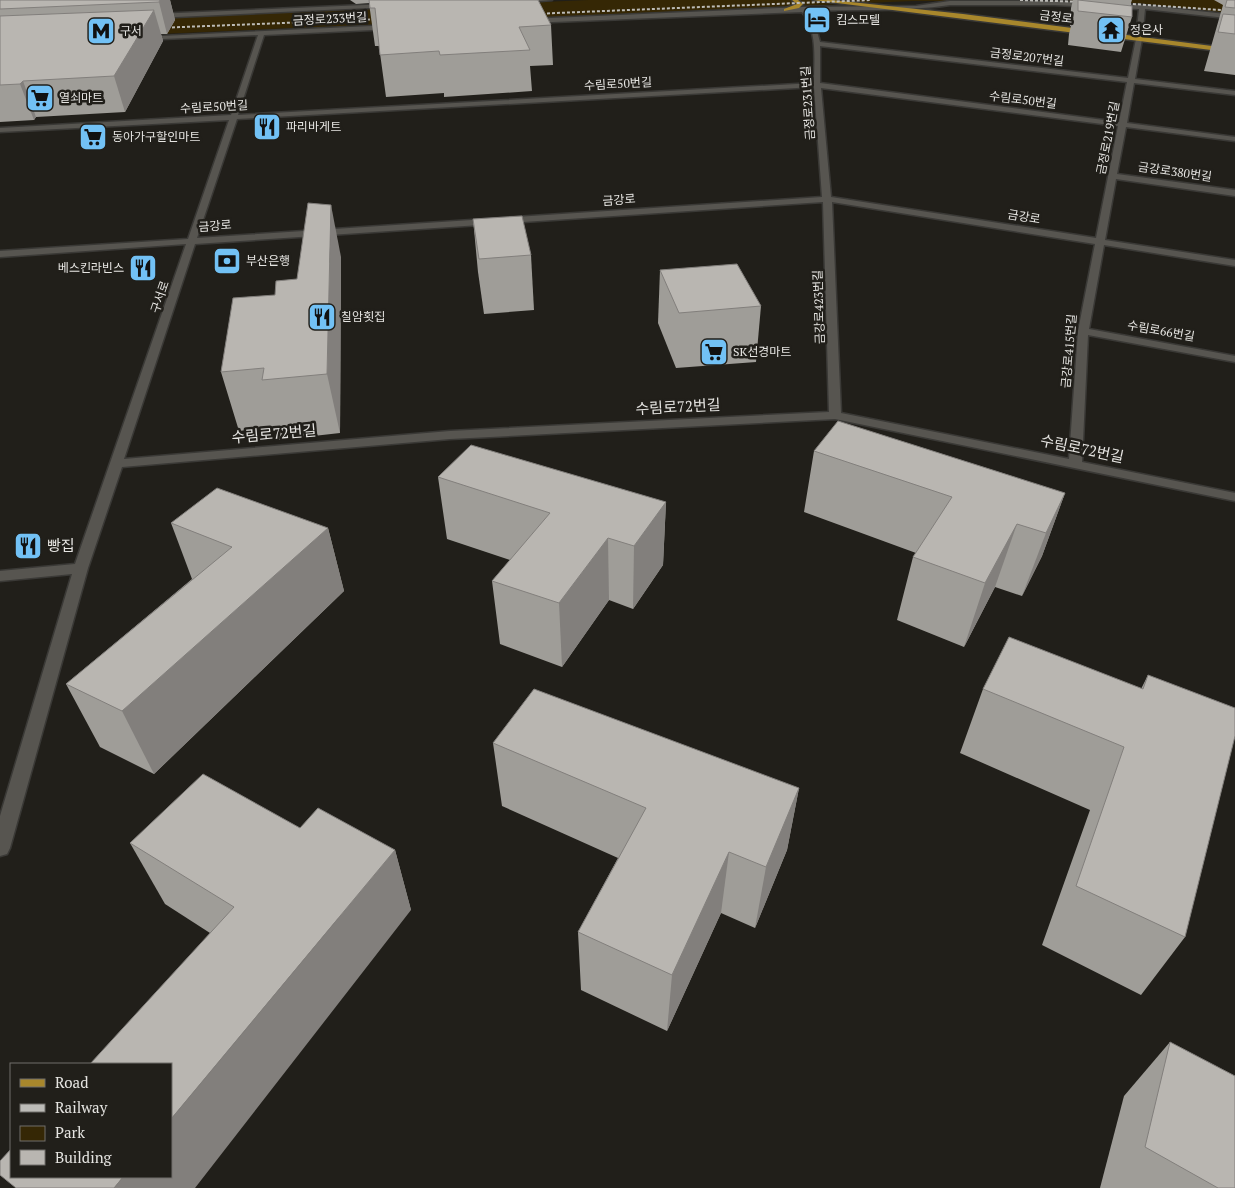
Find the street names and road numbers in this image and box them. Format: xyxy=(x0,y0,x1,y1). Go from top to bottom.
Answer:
street label: 금정로 xyxy=(1039,7,1073,26)
street label: 금정로233번길 xyxy=(292,9,368,28)
street label: 금정로207번길 xyxy=(989,45,1065,68)
street label: 금정로231번길 xyxy=(797,65,818,141)
street label: 수림로50번길 xyxy=(584,74,652,93)
street label: 수림로50번길 xyxy=(988,88,1058,111)
street label: 수림로50번길 xyxy=(180,97,248,116)
street label: 금정로219번길 xyxy=(1093,100,1122,176)
street label: 금강로380번길 xyxy=(1137,159,1213,184)
street label: 금강로 xyxy=(602,191,636,208)
street label: 금강로 xyxy=(1007,207,1042,227)
street label: 금강로 xyxy=(198,217,232,234)
street label: 금강로423번길 xyxy=(810,270,827,344)
street label: 구서로 xyxy=(147,279,172,315)
street label: 금강로415번길 xyxy=(1058,313,1079,389)
street label: 수림로66번길 xyxy=(1126,317,1196,344)
street label: 수림로72번길 xyxy=(635,394,721,418)
street label: 수림로72번길 xyxy=(231,419,317,447)
street label: 수림로72번길 xyxy=(1039,429,1126,467)

